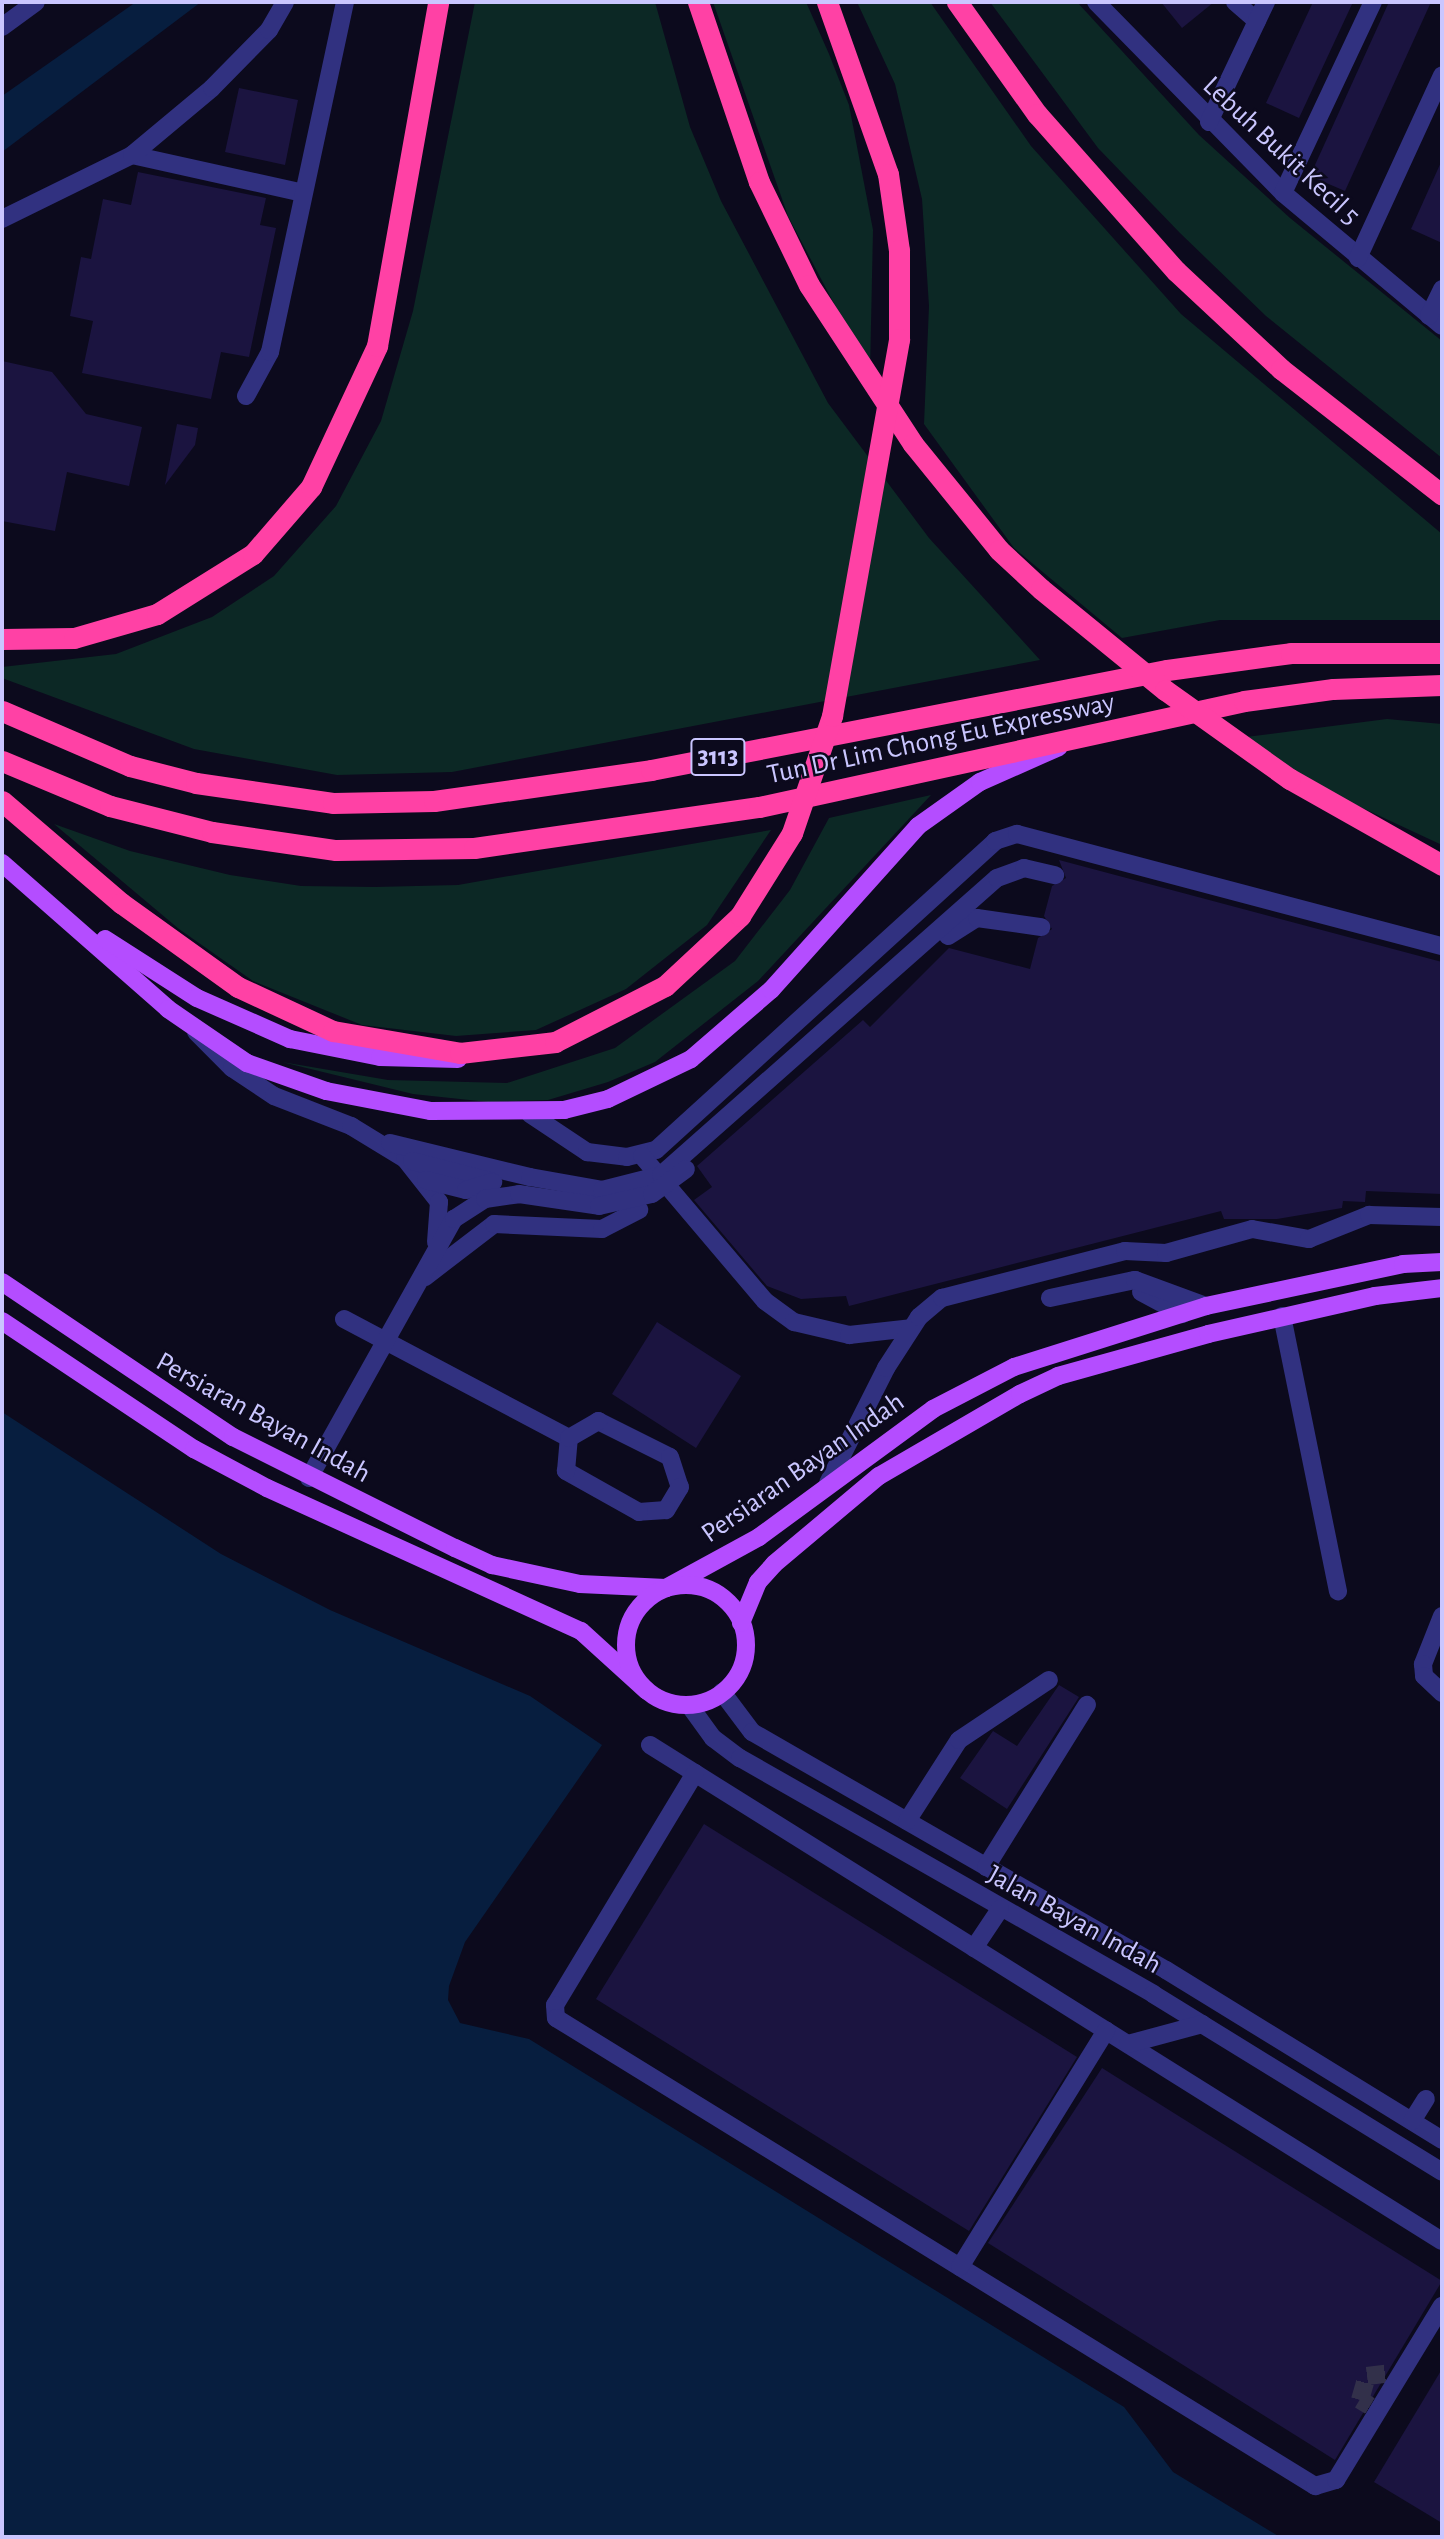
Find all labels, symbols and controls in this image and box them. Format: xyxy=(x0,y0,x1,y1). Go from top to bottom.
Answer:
street label: Lebuh Bukit Kecil 5 xyxy=(1195,70,1367,232)
street label: Tun Dr Lim Chong Eu Expressway xyxy=(764,686,1118,792)
road number: 3113 xyxy=(690,734,746,779)
street label: Persiaran Bayan Indah xyxy=(150,1345,376,1491)
street label: Persiaran Bayan Indah xyxy=(695,1385,911,1551)
street label: Jalan Bayan Indah xyxy=(981,1858,1167,1982)

